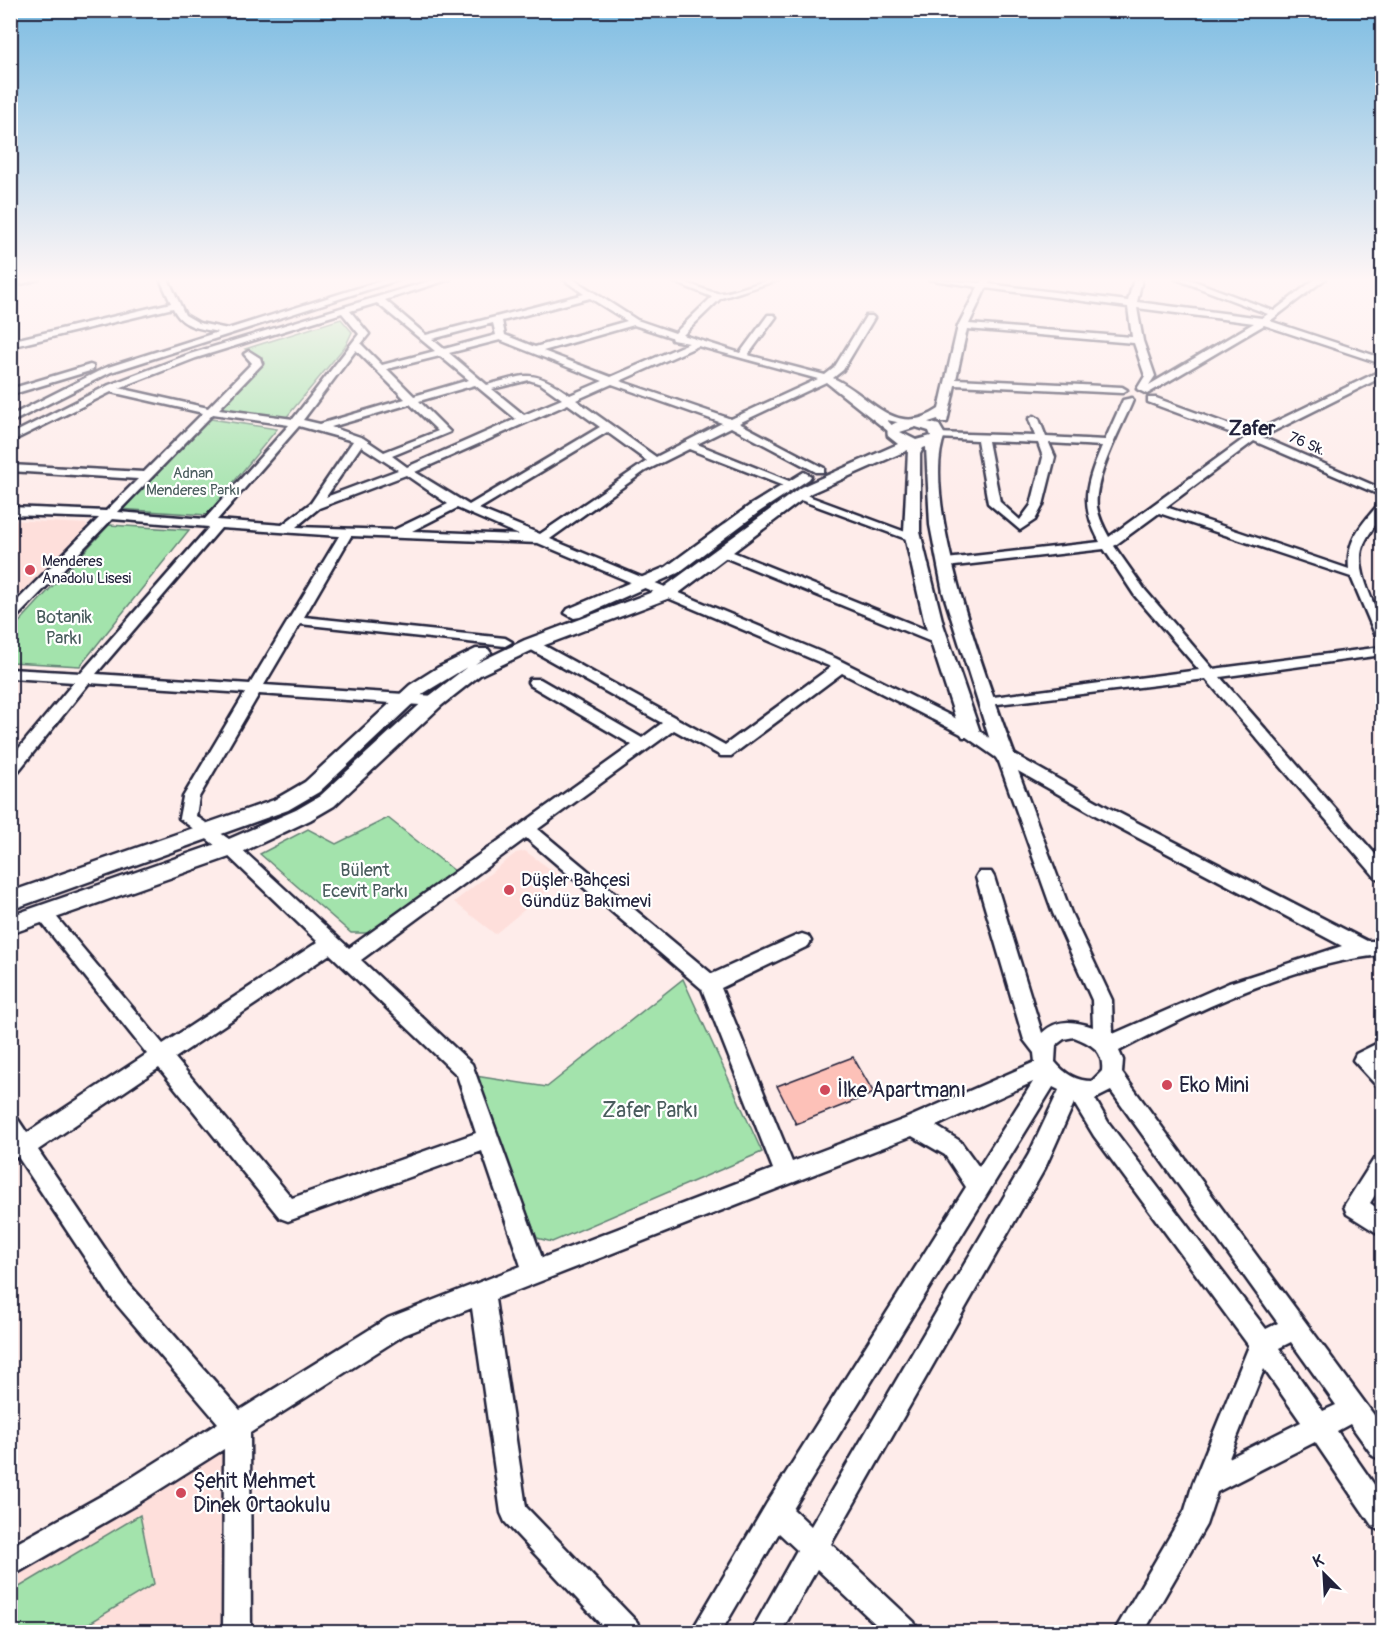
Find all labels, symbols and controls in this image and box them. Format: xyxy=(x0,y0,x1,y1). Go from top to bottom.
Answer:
district label: Zafer xyxy=(1229,416,1276,441)
street label: 76 Sk. xyxy=(1286,428,1328,460)
park label: Adnan Menderes Parkı xyxy=(146,464,240,500)
place label: Menderes Anadolu Lisesi xyxy=(42,552,132,588)
marker: Menderes Anadolu Lisesi xyxy=(23,563,37,577)
park label: Botanik Parkı xyxy=(36,606,92,650)
park label: Bülent Ecevit Parkı xyxy=(322,859,408,903)
place label: Düşler Bahçesi Gündüz Bakımevi xyxy=(521,869,651,913)
marker: Düşler Bahçesi Gündüz Bakımevi xyxy=(502,883,516,897)
place label: Eko Mini xyxy=(1179,1072,1249,1099)
place label: İlke Apartmanı xyxy=(837,1077,966,1104)
marker: Eko Mini xyxy=(1160,1078,1174,1092)
marker: İlke Apartmanı xyxy=(818,1083,832,1097)
park label: Zafer Parkı xyxy=(602,1097,698,1124)
place label: Şehit Mehmet Dinek Ortaokulu xyxy=(193,1468,330,1519)
marker: Şehit Mehmet Dinek Ortaokulu xyxy=(174,1486,188,1500)
north arrow xyxy=(1294,1544,1354,1604)
text: K xyxy=(1310,1550,1327,1572)

